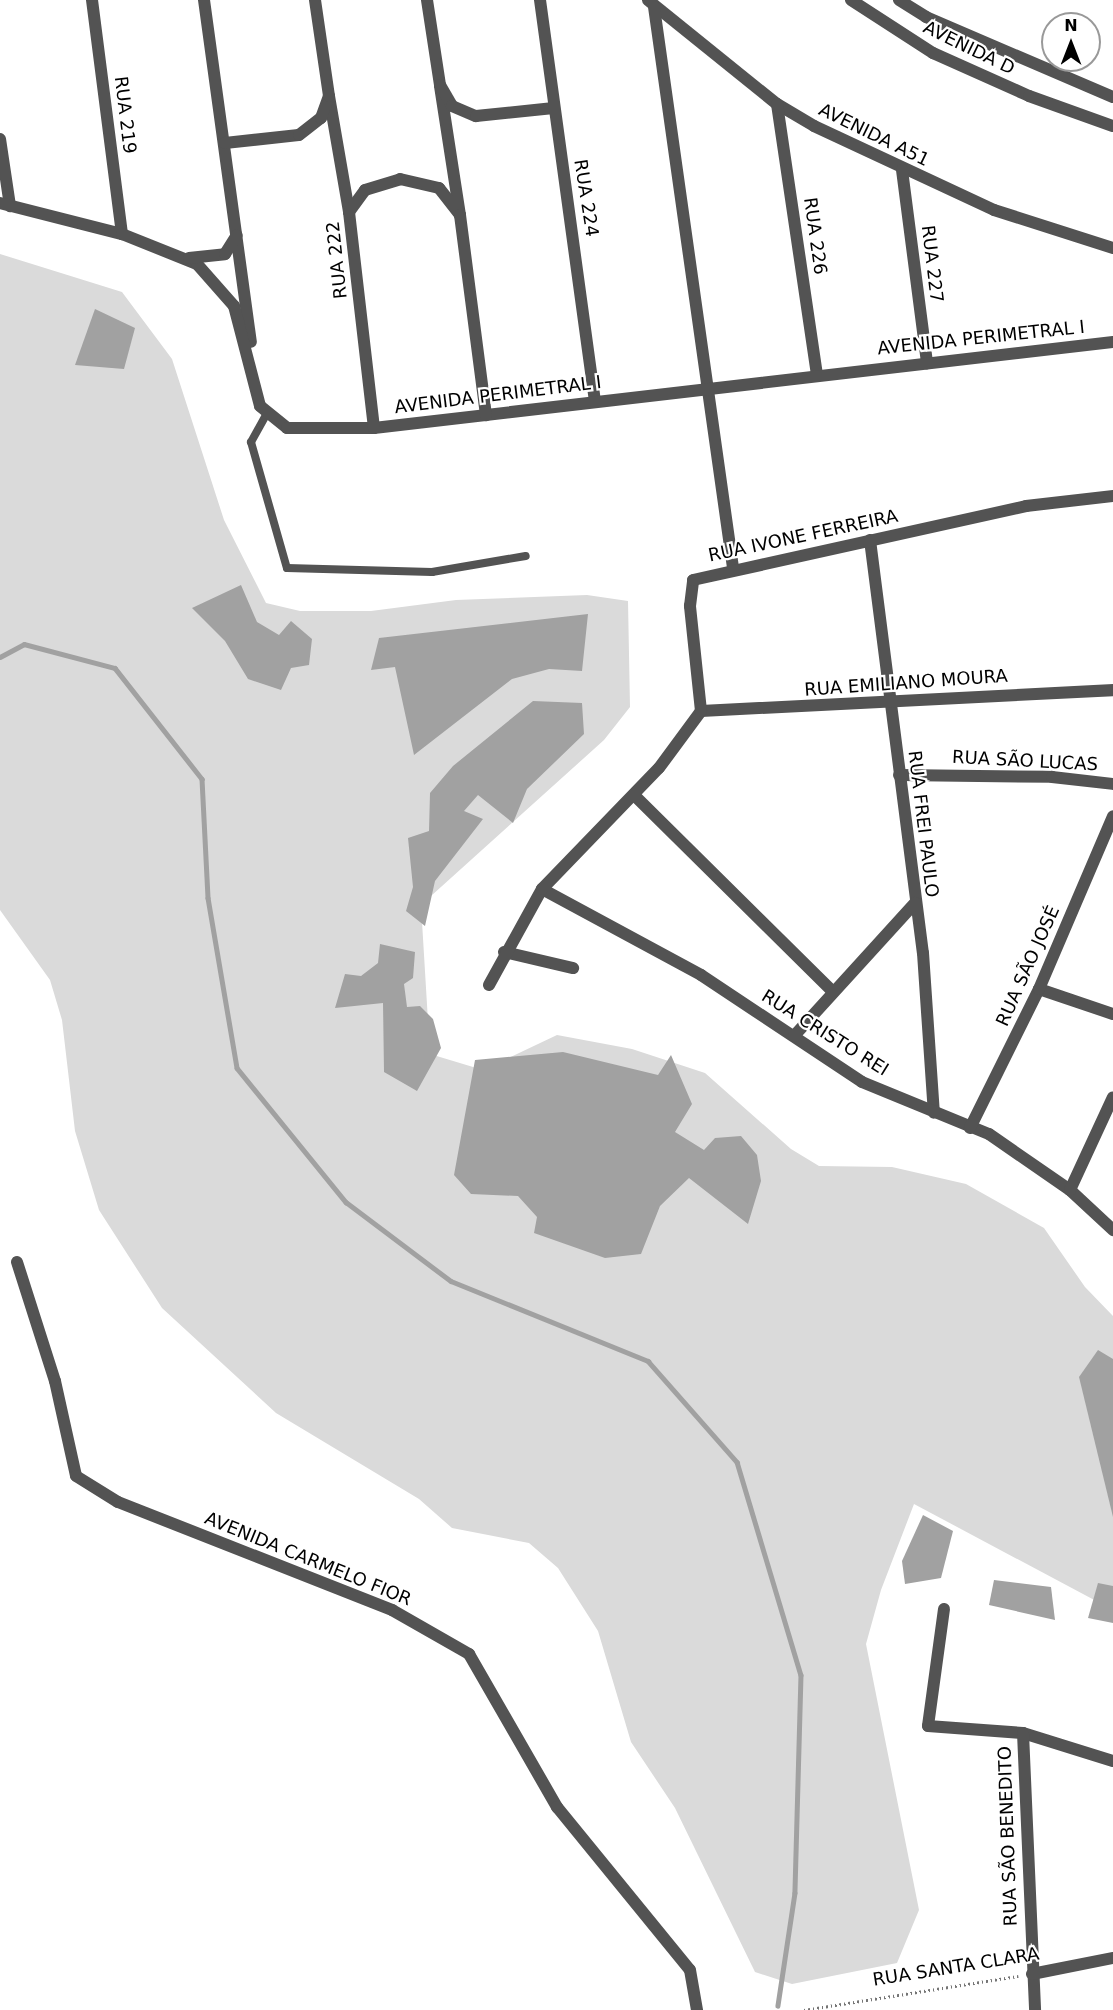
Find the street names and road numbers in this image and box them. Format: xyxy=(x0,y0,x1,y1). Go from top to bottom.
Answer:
street label: AVENIDA D xyxy=(920,17,1018,79)
street label: RUA 219 xyxy=(110,75,140,155)
street label: AVENIDA A51 xyxy=(815,99,933,171)
street label: RUA 224 xyxy=(569,158,603,238)
street label: RUA 226 xyxy=(799,196,831,276)
street label: RUA 222 xyxy=(322,220,352,300)
street label: RUA 227 xyxy=(917,224,947,304)
street label: AVENIDA PERIMETRAL I xyxy=(876,316,1086,360)
street label: AVENIDA PERIMETRAL I xyxy=(393,372,603,418)
street label: RUA IVONE FERREIRA xyxy=(706,505,900,567)
street label: RUA EMILIANO MOURA xyxy=(804,665,1008,701)
street label: RUA SÃO LUCAS xyxy=(952,746,1098,776)
street label: RUA FREI PAULO xyxy=(903,749,943,899)
street label: RUA SÃO JOSÉ xyxy=(992,902,1064,1030)
street label: RUA CRISTO REI xyxy=(758,985,892,1081)
street label: AVENIDA CARMELO FIOR xyxy=(201,1508,415,1610)
street label: RUA SÃO BENEDITO xyxy=(994,1746,1022,1926)
street label: RUA SANTA CLARA xyxy=(871,1943,1041,1991)

